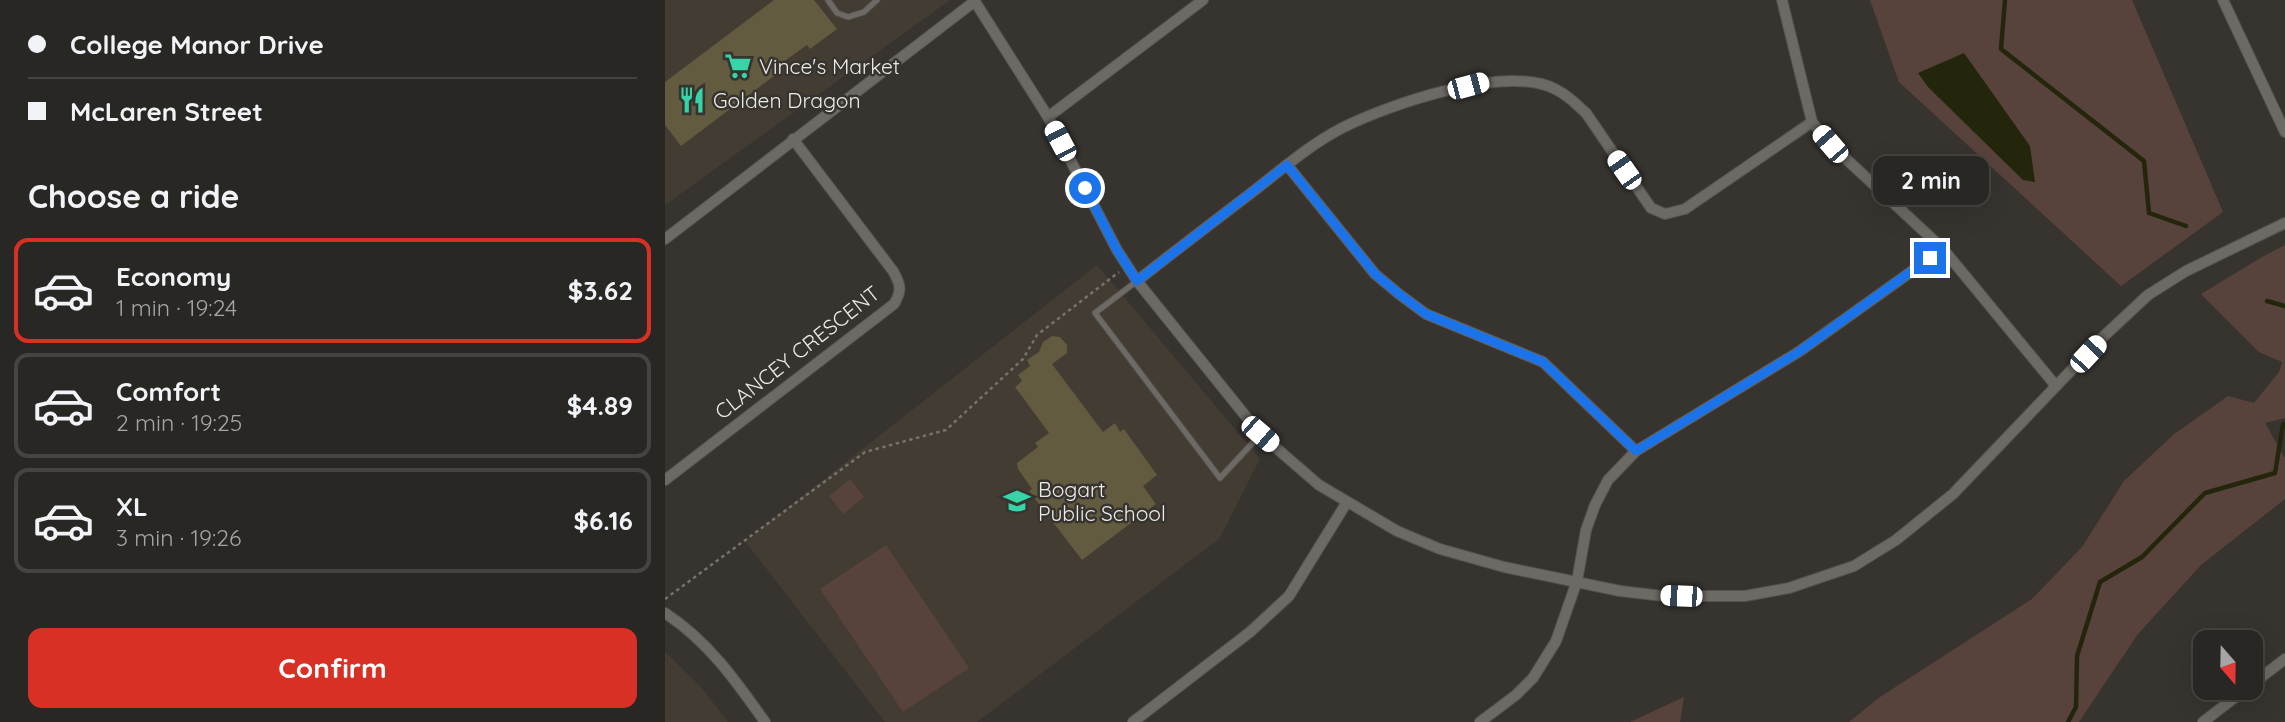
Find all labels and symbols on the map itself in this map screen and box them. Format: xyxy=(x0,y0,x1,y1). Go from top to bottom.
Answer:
supermarket icon: Vince's Market xyxy=(723,51,753,81)
place label: Vince's Market xyxy=(759,53,900,79)
car xyxy=(1445,70,1492,102)
restaurant icon: Golden Dragon xyxy=(677,85,707,115)
place label: Golden Dragon xyxy=(713,87,861,113)
car xyxy=(1041,118,1080,164)
car xyxy=(1809,121,1852,167)
car xyxy=(1604,147,1645,193)
callout: 2 min xyxy=(1872,156,1988,205)
route start xyxy=(1069,172,1101,204)
route end xyxy=(1914,242,1946,274)
street label: CLANCEY CRESCENT xyxy=(709,280,885,424)
car xyxy=(2066,331,2111,377)
car xyxy=(1238,412,1283,456)
place label: Bogart Public School xyxy=(1038,476,1166,526)
school or university icon: Bogart Public School xyxy=(1002,486,1032,516)
car xyxy=(1660,585,1703,607)
north arrow xyxy=(2193,630,2263,700)

